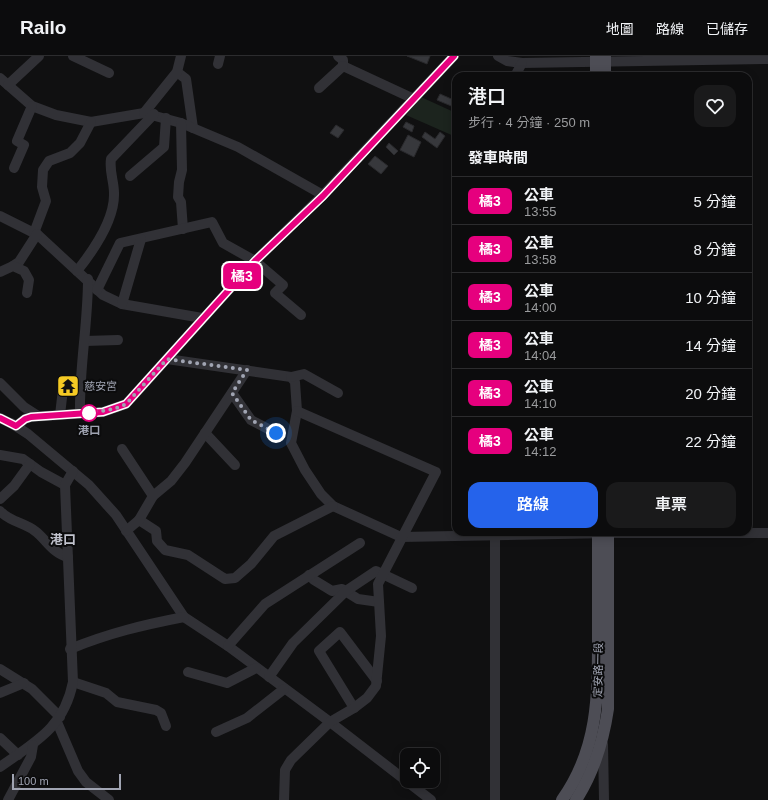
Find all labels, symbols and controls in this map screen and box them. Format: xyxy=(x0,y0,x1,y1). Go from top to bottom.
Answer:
text: Railo xyxy=(20,17,66,38)
text: 地圖 xyxy=(606,21,634,37)
text: 路線 xyxy=(656,21,684,37)
text: 已儲存 xyxy=(706,21,748,37)
button: heart xyxy=(694,85,736,127)
text: 港口 xyxy=(468,86,506,107)
text: 步行 · 4 分鐘 · 250 m xyxy=(468,115,590,130)
text: 發車時間 xyxy=(468,149,528,166)
text: 公車 xyxy=(524,186,554,203)
text: 橘3 xyxy=(479,193,501,209)
text: 5 分鐘 xyxy=(693,193,736,210)
text: 13:55 xyxy=(524,204,557,219)
text: 公車 xyxy=(524,234,554,251)
text: 橘3 xyxy=(479,241,501,257)
text: 8 分鐘 xyxy=(693,241,736,258)
text: 13:58 xyxy=(524,252,557,267)
line badge: 橘3 xyxy=(224,263,260,289)
text: 橘3 xyxy=(231,268,253,284)
text: 公車 xyxy=(524,282,554,299)
text: 橘3 xyxy=(479,289,501,305)
text: 10 分鐘 xyxy=(685,289,736,306)
text: 14:00 xyxy=(524,300,557,315)
text: 公車 xyxy=(524,330,554,347)
text: 橘3 xyxy=(479,337,501,353)
text: 14 分鐘 xyxy=(685,337,736,354)
text: 14:04 xyxy=(524,348,557,363)
temple icon: 慈安宮 xyxy=(55,373,81,399)
text: 公車 xyxy=(524,378,554,395)
place label: 慈安宮 xyxy=(84,380,117,392)
text: 橘3 xyxy=(479,385,501,401)
text: 20 分鐘 xyxy=(685,385,736,402)
text: 14:10 xyxy=(524,396,557,411)
marker: 港口 xyxy=(80,404,98,422)
your location xyxy=(266,423,286,443)
place label: 港口 xyxy=(78,424,100,436)
text: 公車 xyxy=(524,426,554,443)
text: 橘3 xyxy=(479,433,501,449)
text: 22 分鐘 xyxy=(685,433,736,450)
text: 14:12 xyxy=(524,444,557,459)
button: 路線 xyxy=(468,482,598,528)
button: 車票 xyxy=(606,482,736,528)
district label: 港口 xyxy=(50,532,76,547)
street label: 定安路一段 xyxy=(592,642,604,698)
map controls xyxy=(400,748,440,788)
button: locate xyxy=(400,748,440,788)
scale bar xyxy=(12,772,121,791)
text: 100 m xyxy=(18,775,49,787)

